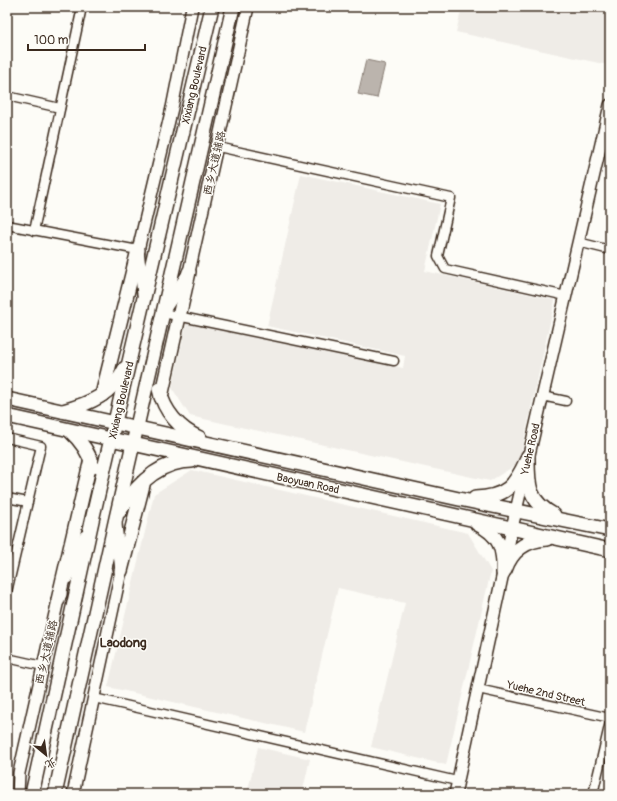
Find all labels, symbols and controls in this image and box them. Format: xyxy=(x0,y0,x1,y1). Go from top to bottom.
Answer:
scale bar xyxy=(28,26,145,52)
text: 100 m xyxy=(34,33,69,48)
street label: Xixiang Boulevard xyxy=(179,45,210,125)
street label: 西乡大道辅路 xyxy=(201,129,228,197)
street label: Xixiang Boulevard xyxy=(106,360,137,440)
street label: Yuehe Road xyxy=(518,422,543,477)
street label: Baoyuan Road xyxy=(275,471,340,496)
street label: 西乡大道辅路 xyxy=(33,618,60,686)
district label: Laodong xyxy=(99,635,147,651)
street label: Yuehe 2nd Street xyxy=(504,678,587,709)
north arrow xyxy=(26,735,66,775)
text: 北 xyxy=(43,755,59,772)

